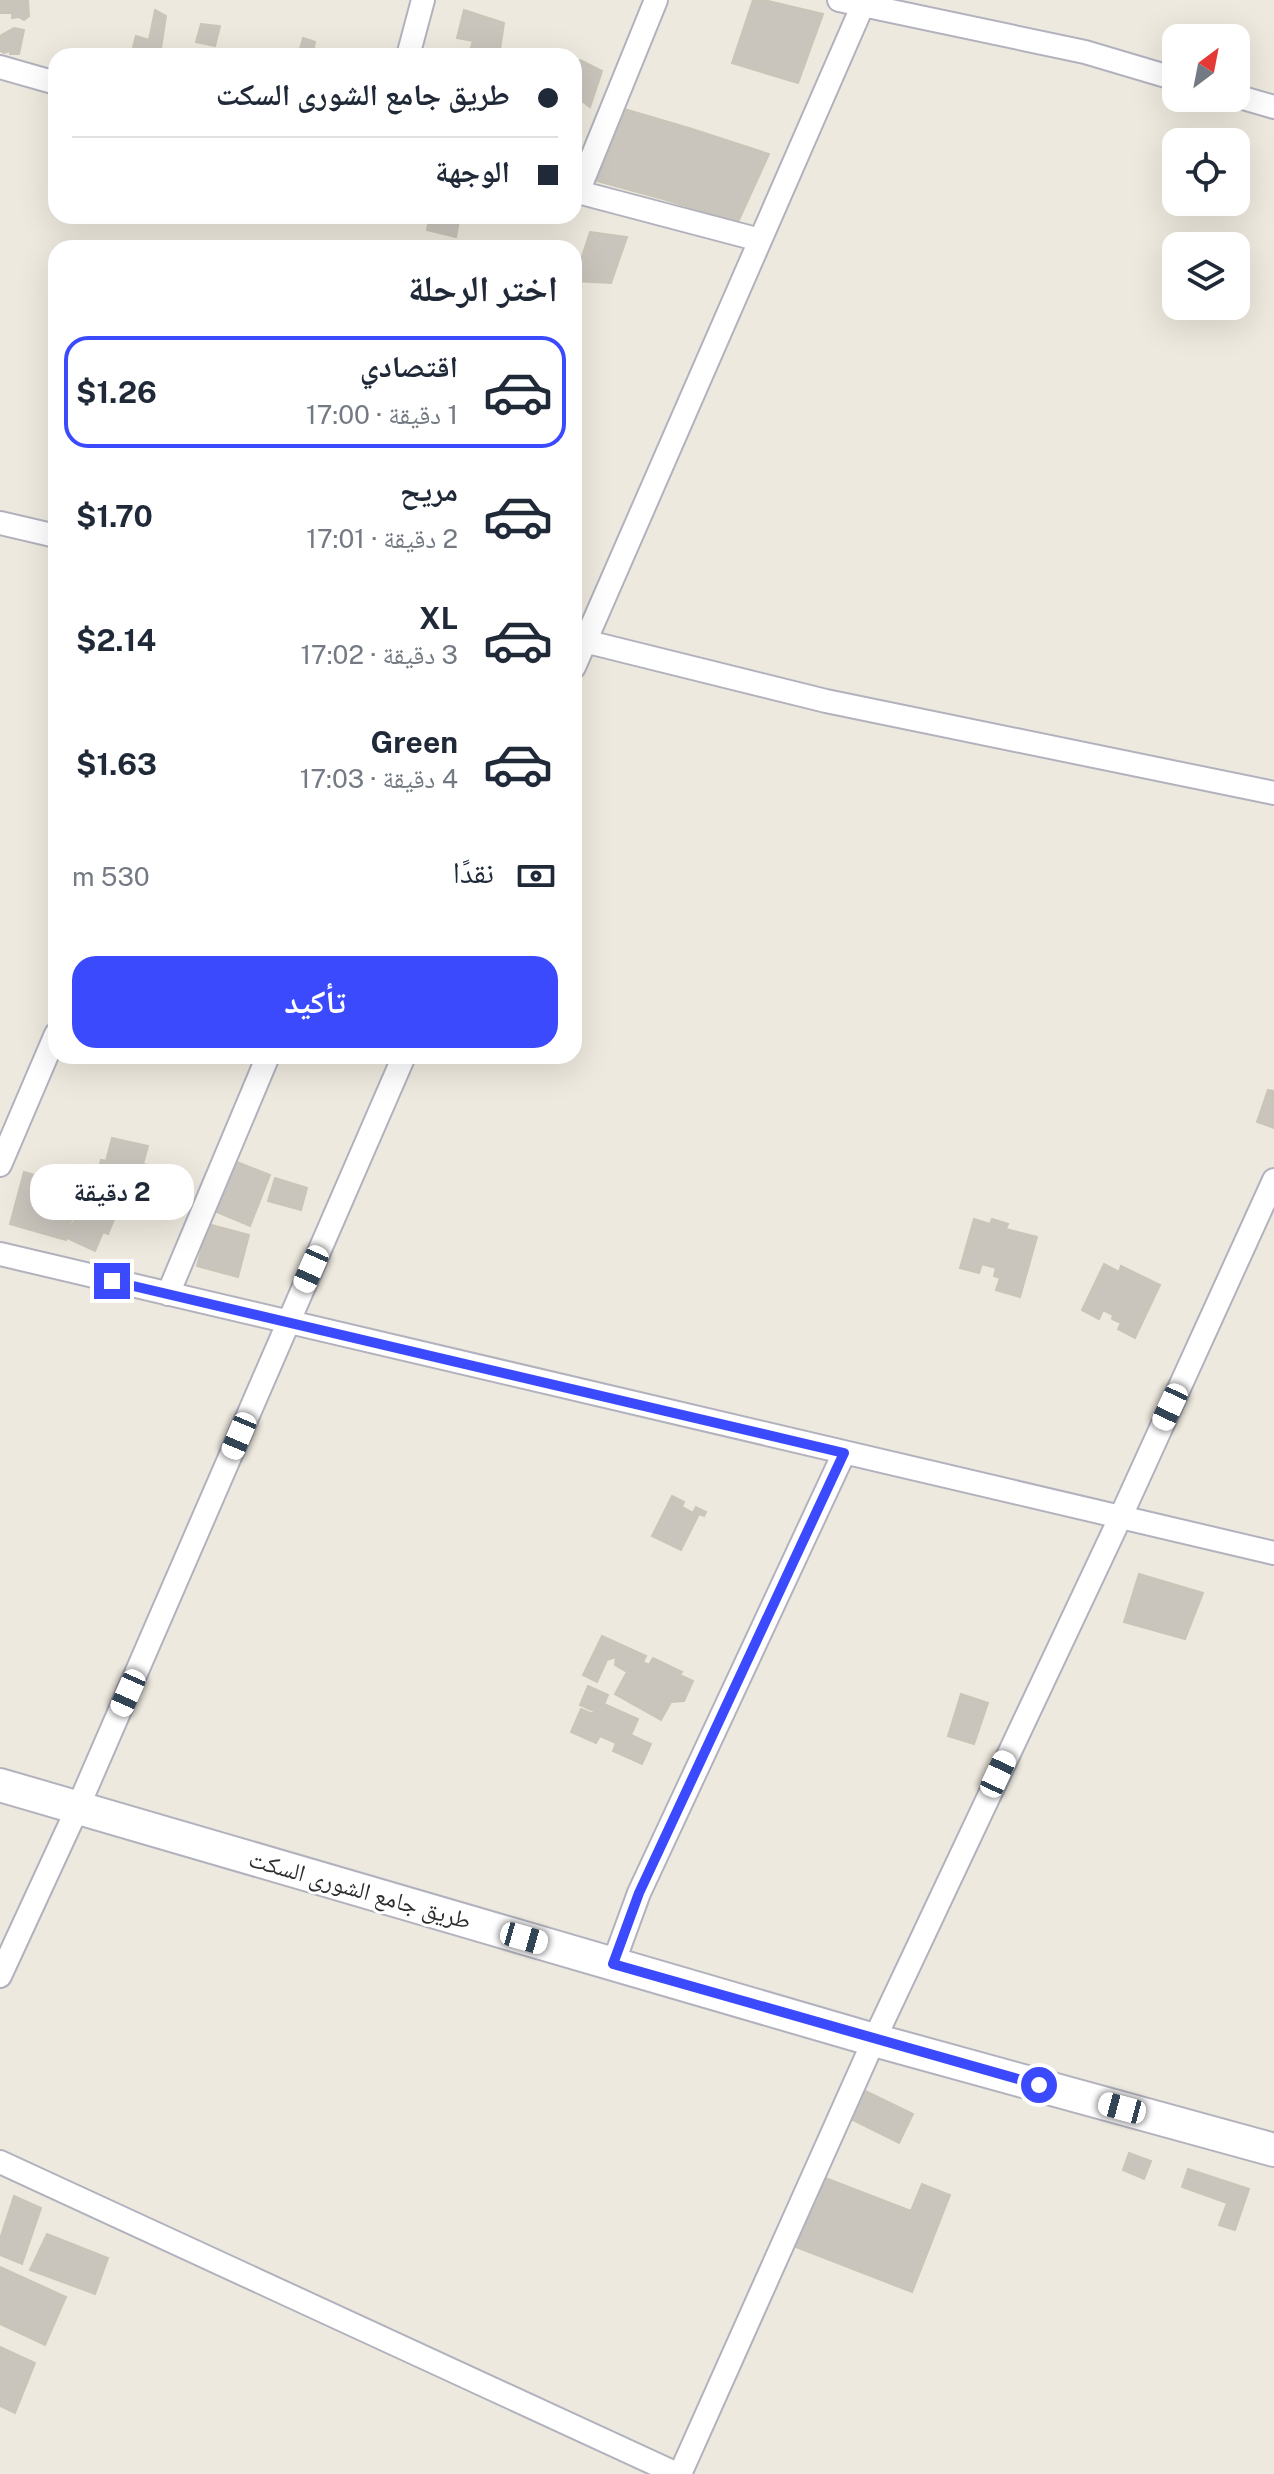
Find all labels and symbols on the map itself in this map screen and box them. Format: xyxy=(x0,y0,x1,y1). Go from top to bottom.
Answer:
north arrow xyxy=(1162,24,1250,112)
callout: 2 دقيقة xyxy=(30,1165,194,1221)
car xyxy=(290,1242,332,1296)
route end xyxy=(94,1263,130,1299)
car xyxy=(1149,1380,1191,1434)
car xyxy=(219,1409,259,1463)
car xyxy=(107,1666,149,1720)
car xyxy=(977,1747,1019,1801)
street label: طريق جامع الشورى السكت xyxy=(245,1844,475,1936)
car xyxy=(498,1920,550,1956)
route start xyxy=(1021,2067,1057,2103)
car xyxy=(1096,2090,1148,2126)

